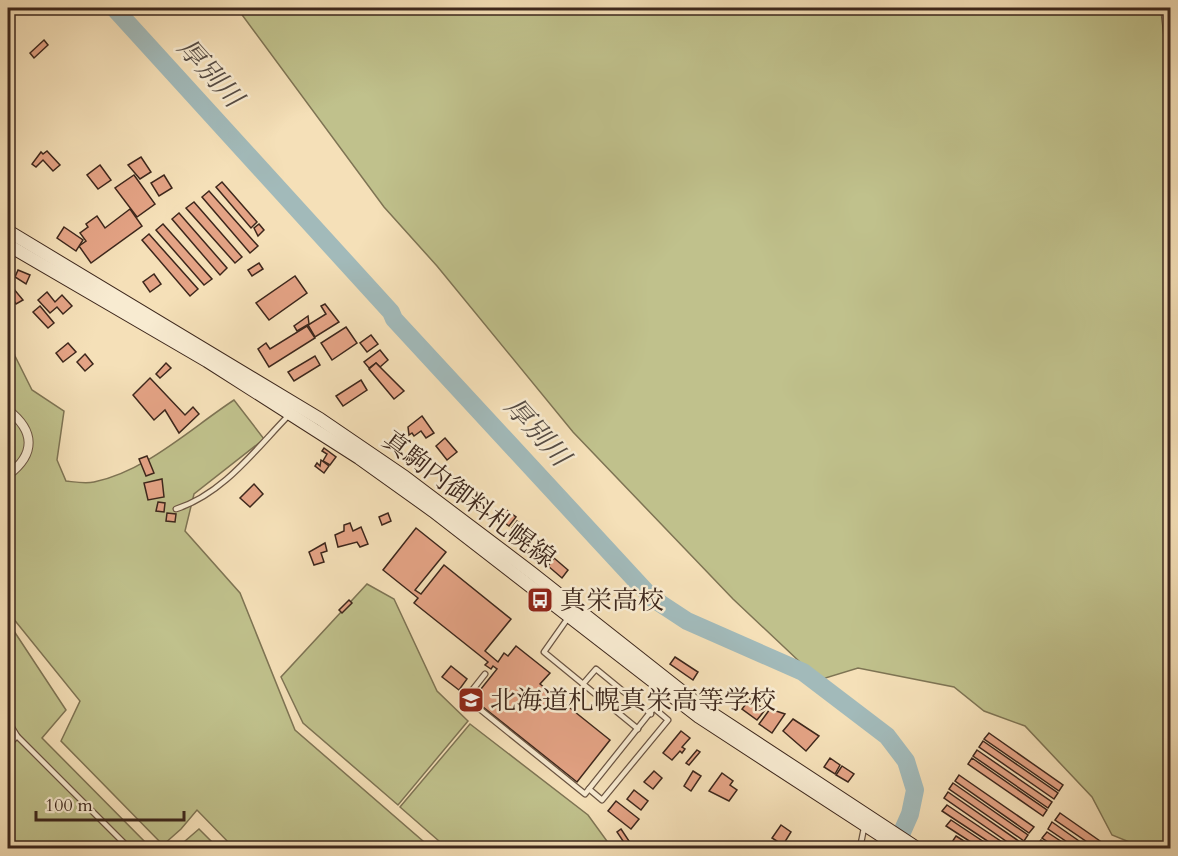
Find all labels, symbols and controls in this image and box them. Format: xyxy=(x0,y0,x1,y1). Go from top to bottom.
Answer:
water label: 厚別川 xyxy=(169,31,253,118)
water label: 厚別川 xyxy=(496,390,580,477)
street label: 真駒内御料札幌線 xyxy=(375,422,563,576)
place label: 真栄高校 xyxy=(560,583,664,618)
bus stop icon: 真栄高校 xyxy=(525,585,555,615)
place label: 北海道札幌真栄高等学校 xyxy=(490,683,776,718)
school or university icon: 北海道札幌真栄高等学校 xyxy=(456,685,486,715)
scale bar xyxy=(36,784,184,822)
text: 100 m xyxy=(45,793,93,818)

